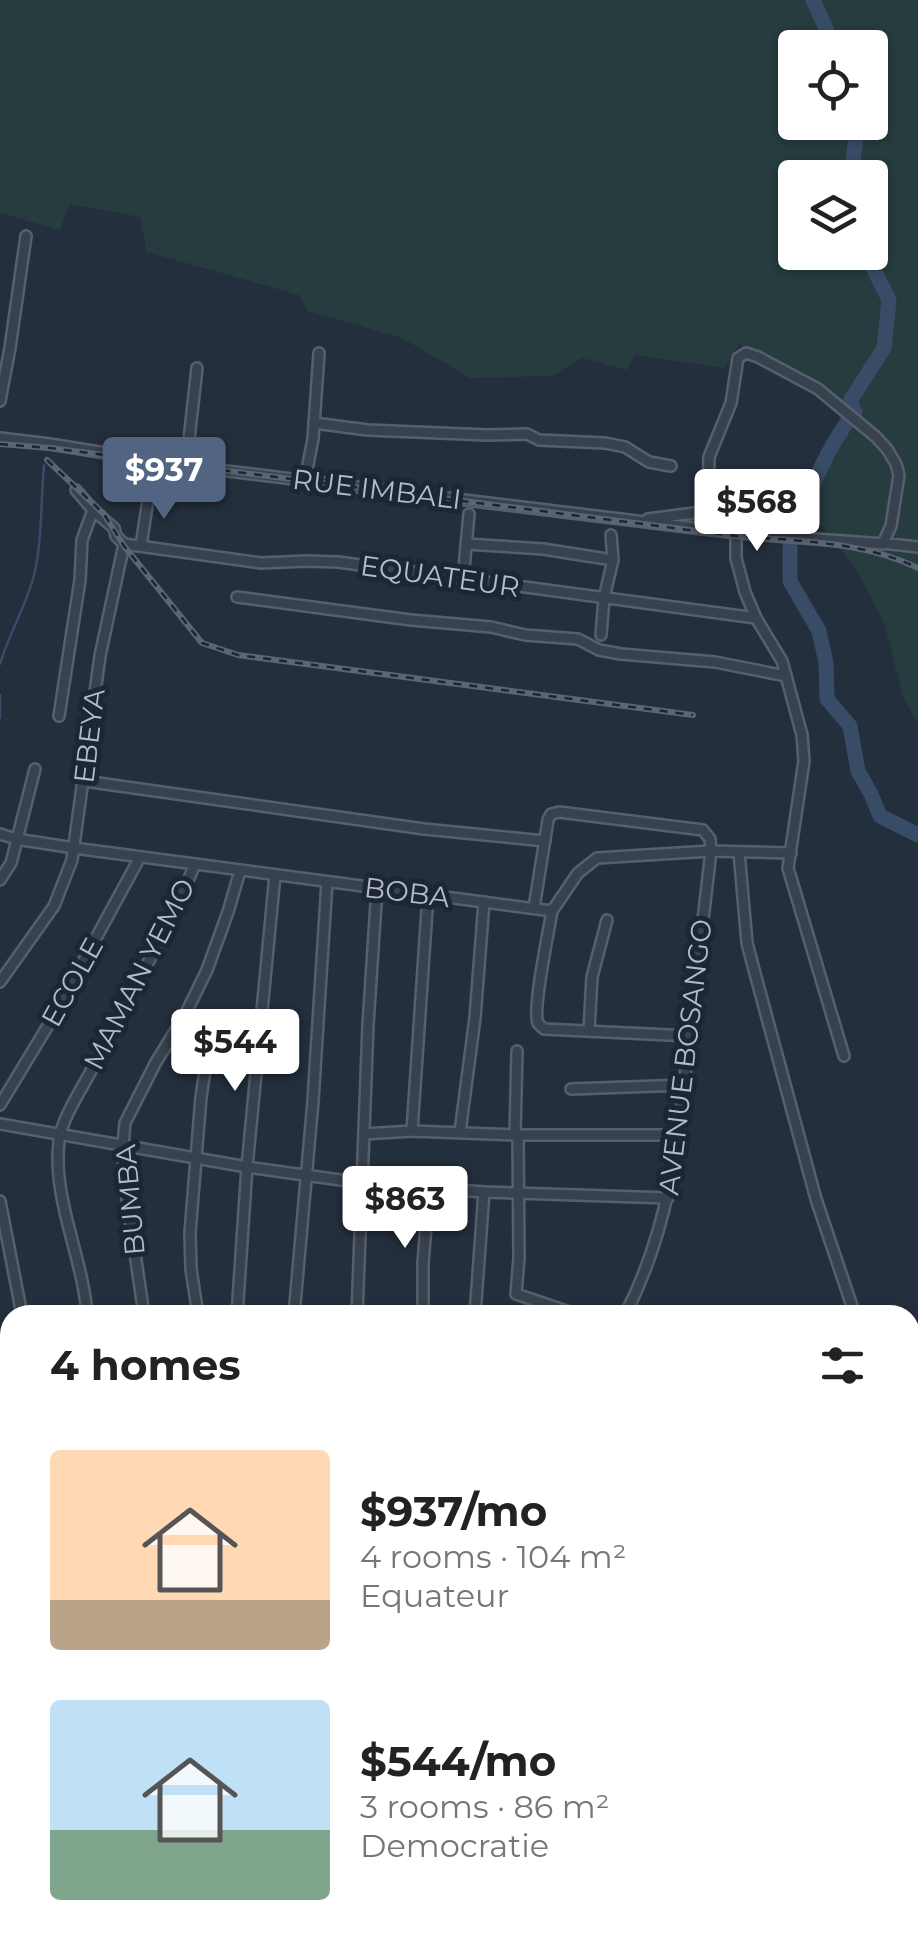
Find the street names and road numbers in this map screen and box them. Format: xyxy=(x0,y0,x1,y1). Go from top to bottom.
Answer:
street label: RUE IMBALI xyxy=(291,462,463,516)
street label: EQUATEUR xyxy=(358,548,522,604)
street label: EBEYA xyxy=(66,686,112,785)
street label: BOBA xyxy=(362,870,453,914)
street label: MAMAN YEMO xyxy=(76,873,202,1075)
street label: AVENUE BOSANGO xyxy=(651,917,719,1197)
street label: ECOLE xyxy=(34,932,110,1032)
street label: BUMBA xyxy=(108,1142,152,1257)

